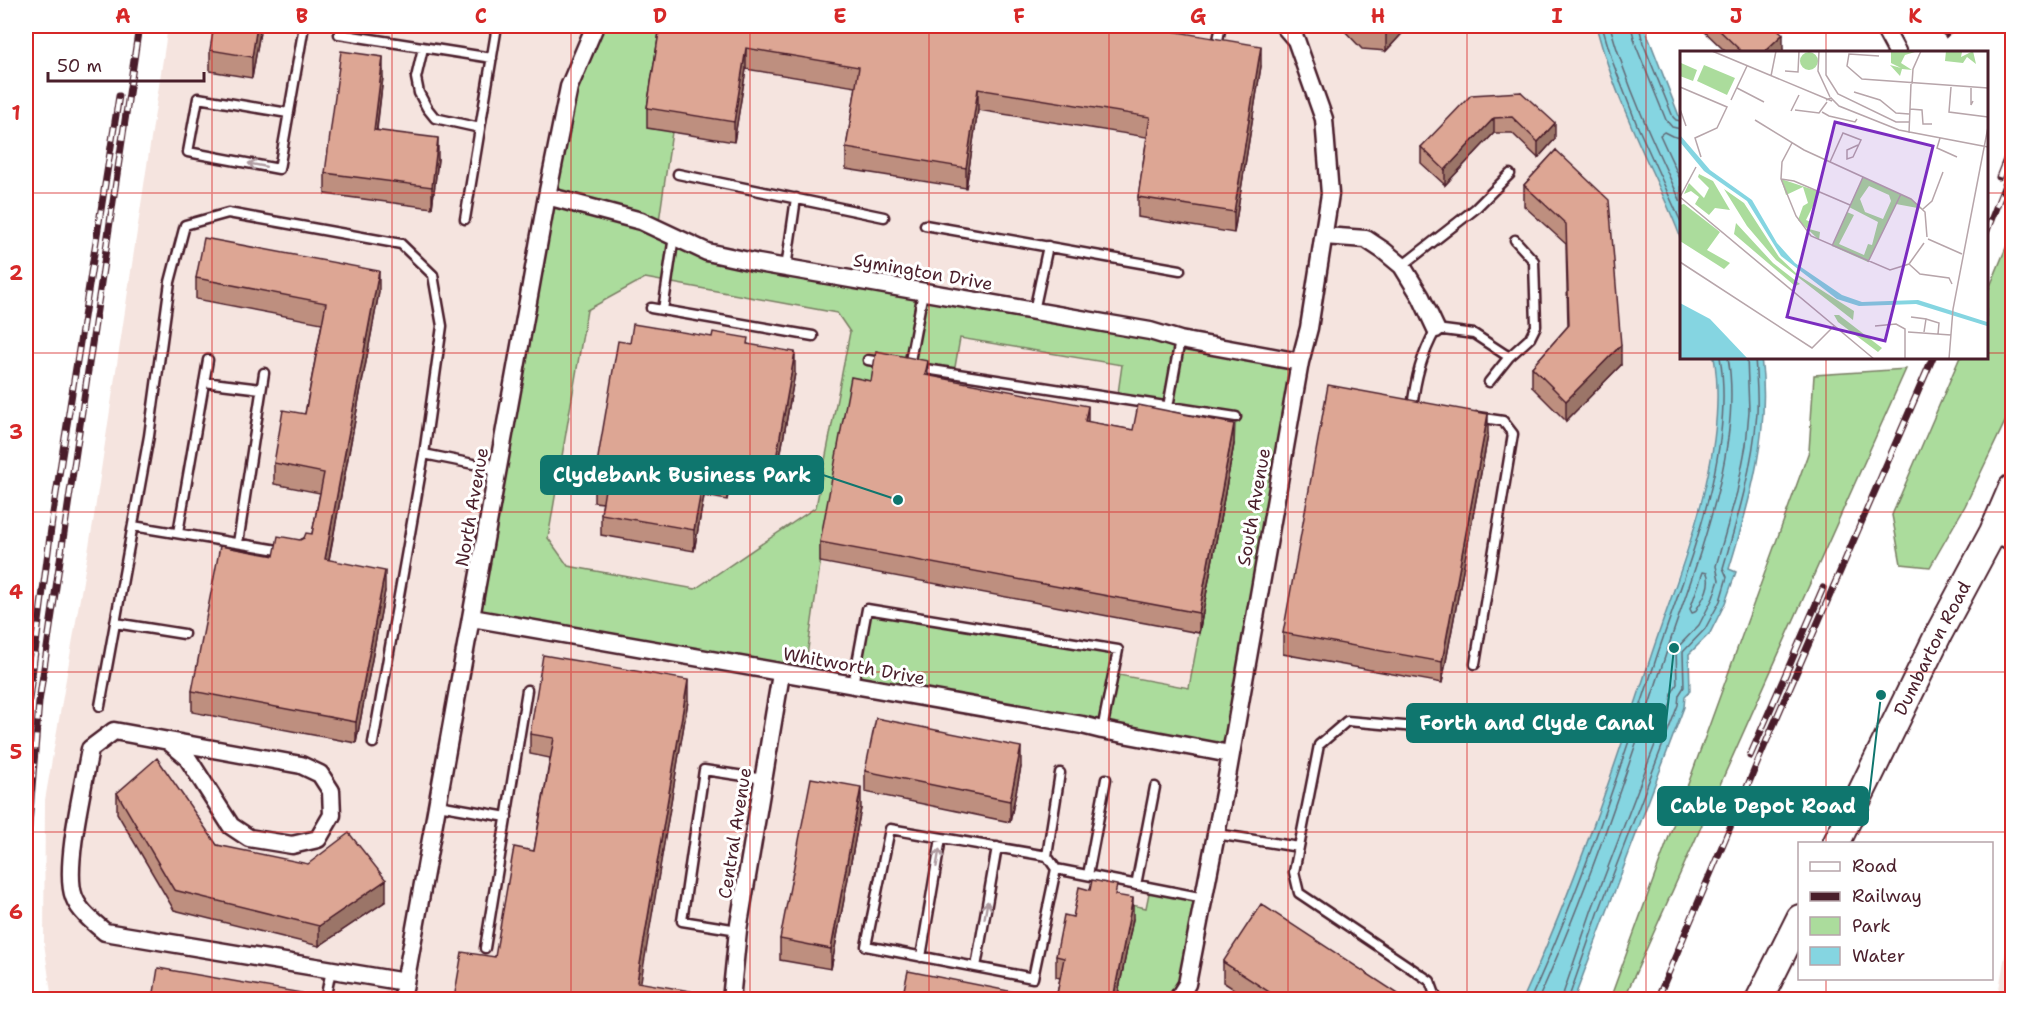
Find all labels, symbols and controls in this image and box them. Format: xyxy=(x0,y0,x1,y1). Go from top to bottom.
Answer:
text: A xyxy=(115,3,131,29)
text: B xyxy=(296,3,308,29)
text: C xyxy=(475,3,487,29)
text: D xyxy=(653,3,667,29)
text: E xyxy=(833,3,847,29)
text: F xyxy=(1013,3,1025,29)
text: G xyxy=(1190,3,1206,29)
text: H xyxy=(1371,3,1385,29)
text: I xyxy=(1551,3,1563,29)
text: J xyxy=(1730,3,1743,29)
text: K xyxy=(1908,3,1922,29)
scale bar xyxy=(48,45,204,83)
inset map xyxy=(1680,51,1987,358)
text: 50 m xyxy=(57,54,102,78)
text: 1 xyxy=(11,100,21,126)
one-way arrow xyxy=(248,159,267,170)
street label: Symington Drive xyxy=(851,248,995,296)
text: 2 xyxy=(9,260,23,286)
text: 3 xyxy=(9,419,23,445)
street label: North Avenue xyxy=(450,446,494,568)
street label: South Avenue xyxy=(1232,446,1276,568)
callout: Clydebank Business Park xyxy=(541,456,823,494)
text: Clydebank Business Park xyxy=(553,462,811,488)
street label: Dumbarton Road xyxy=(1888,577,1976,720)
text: 4 xyxy=(9,579,23,605)
street label: Whitworth Drive xyxy=(781,642,927,690)
callout: Forth and Clyde Canal xyxy=(1407,704,1666,742)
text: Forth and Clyde Canal xyxy=(1419,710,1655,736)
text: 5 xyxy=(10,739,22,765)
street label: Central Avenue xyxy=(713,766,757,900)
callout: Cable Depot Road xyxy=(1658,787,1868,825)
text: Cable Depot Road xyxy=(1670,793,1856,819)
legend xyxy=(1798,842,1993,980)
one-way arrow xyxy=(933,848,944,868)
text: Road xyxy=(1852,854,1897,878)
text: Railway xyxy=(1852,884,1922,908)
text: 6 xyxy=(9,899,23,925)
one-way arrow xyxy=(981,900,992,920)
text: Park xyxy=(1852,914,1891,938)
text: Water xyxy=(1852,944,1905,968)

